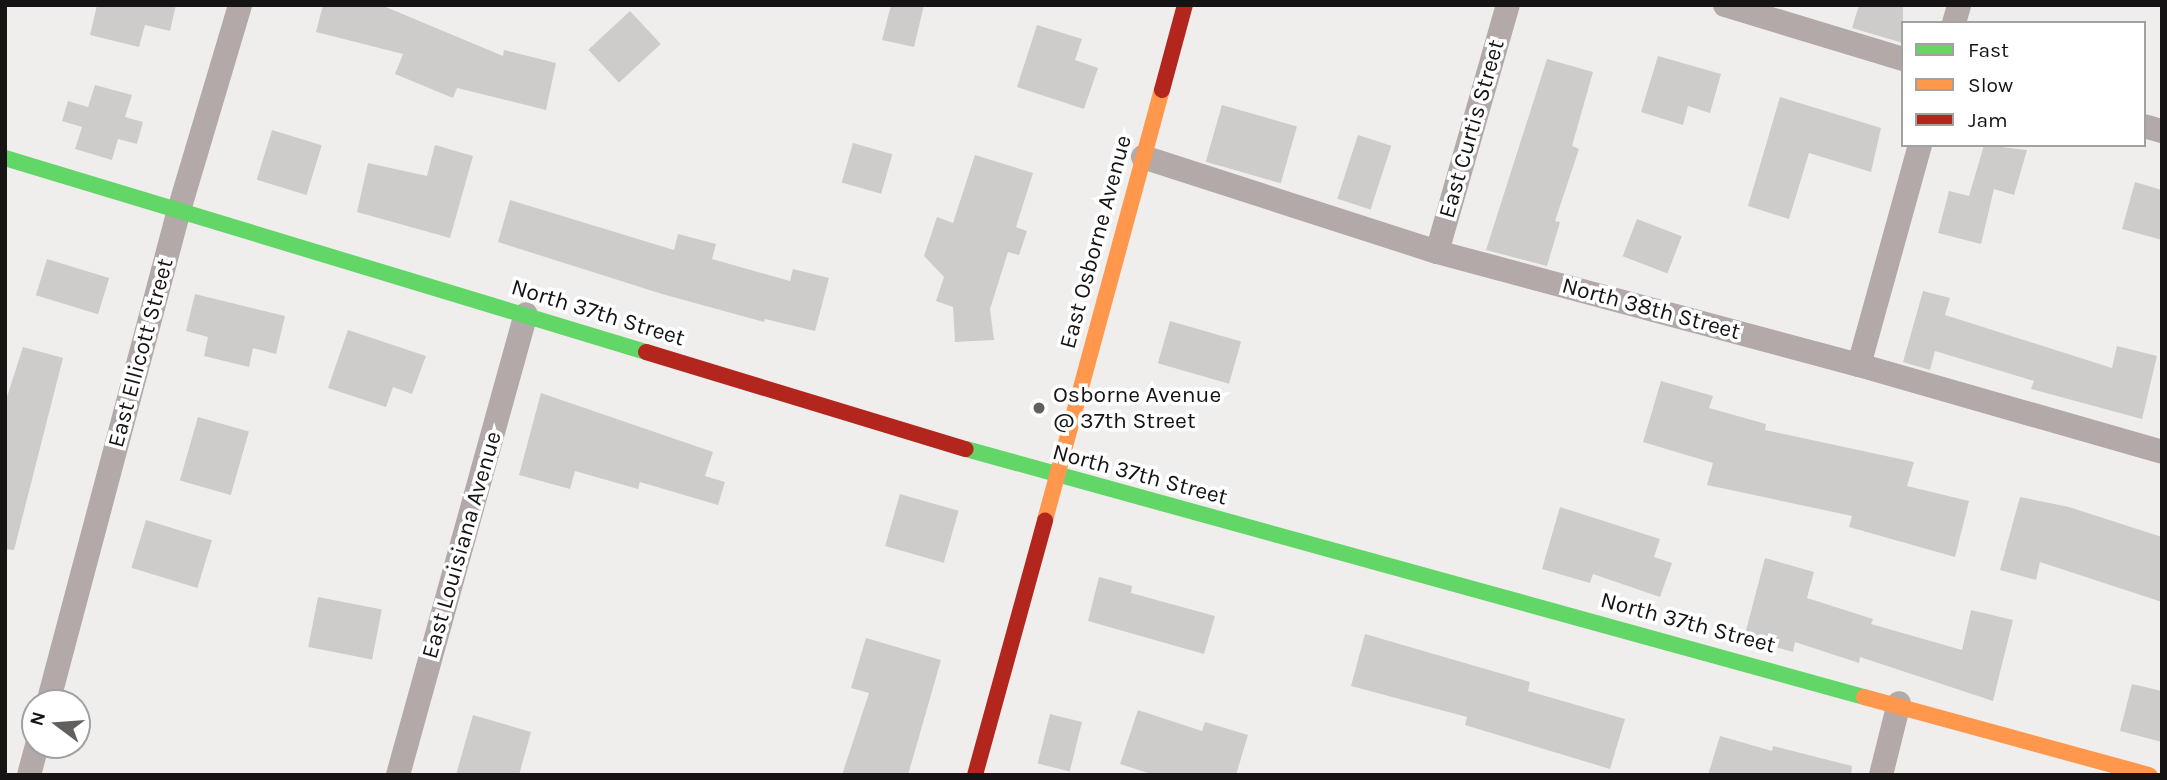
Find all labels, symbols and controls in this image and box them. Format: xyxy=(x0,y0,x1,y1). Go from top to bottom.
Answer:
legend xyxy=(1901,21,2146,147)
street label: East Curtis Street xyxy=(1433,37,1511,221)
text: Fast xyxy=(1968,38,2009,62)
text: Slow xyxy=(1968,73,2013,97)
text: Jam xyxy=(1968,108,2008,132)
street label: East Osborne Avenue xyxy=(1054,132,1138,352)
street label: East Ellicott Street xyxy=(102,255,180,451)
street label: North 38th Street xyxy=(1559,272,1743,346)
street label: North 37th Street xyxy=(508,273,688,353)
place label: Osborne Avenue @ 37th Street xyxy=(1053,381,1221,435)
marker: Osborne Avenue @ 37th Street xyxy=(1031,400,1047,416)
street label: East Louisiana Avenue xyxy=(416,428,508,662)
street label: North 37th Street xyxy=(1049,438,1231,512)
street label: North 37th Street xyxy=(1597,586,1779,660)
north arrow xyxy=(21,689,91,759)
text: N xyxy=(25,709,50,728)

